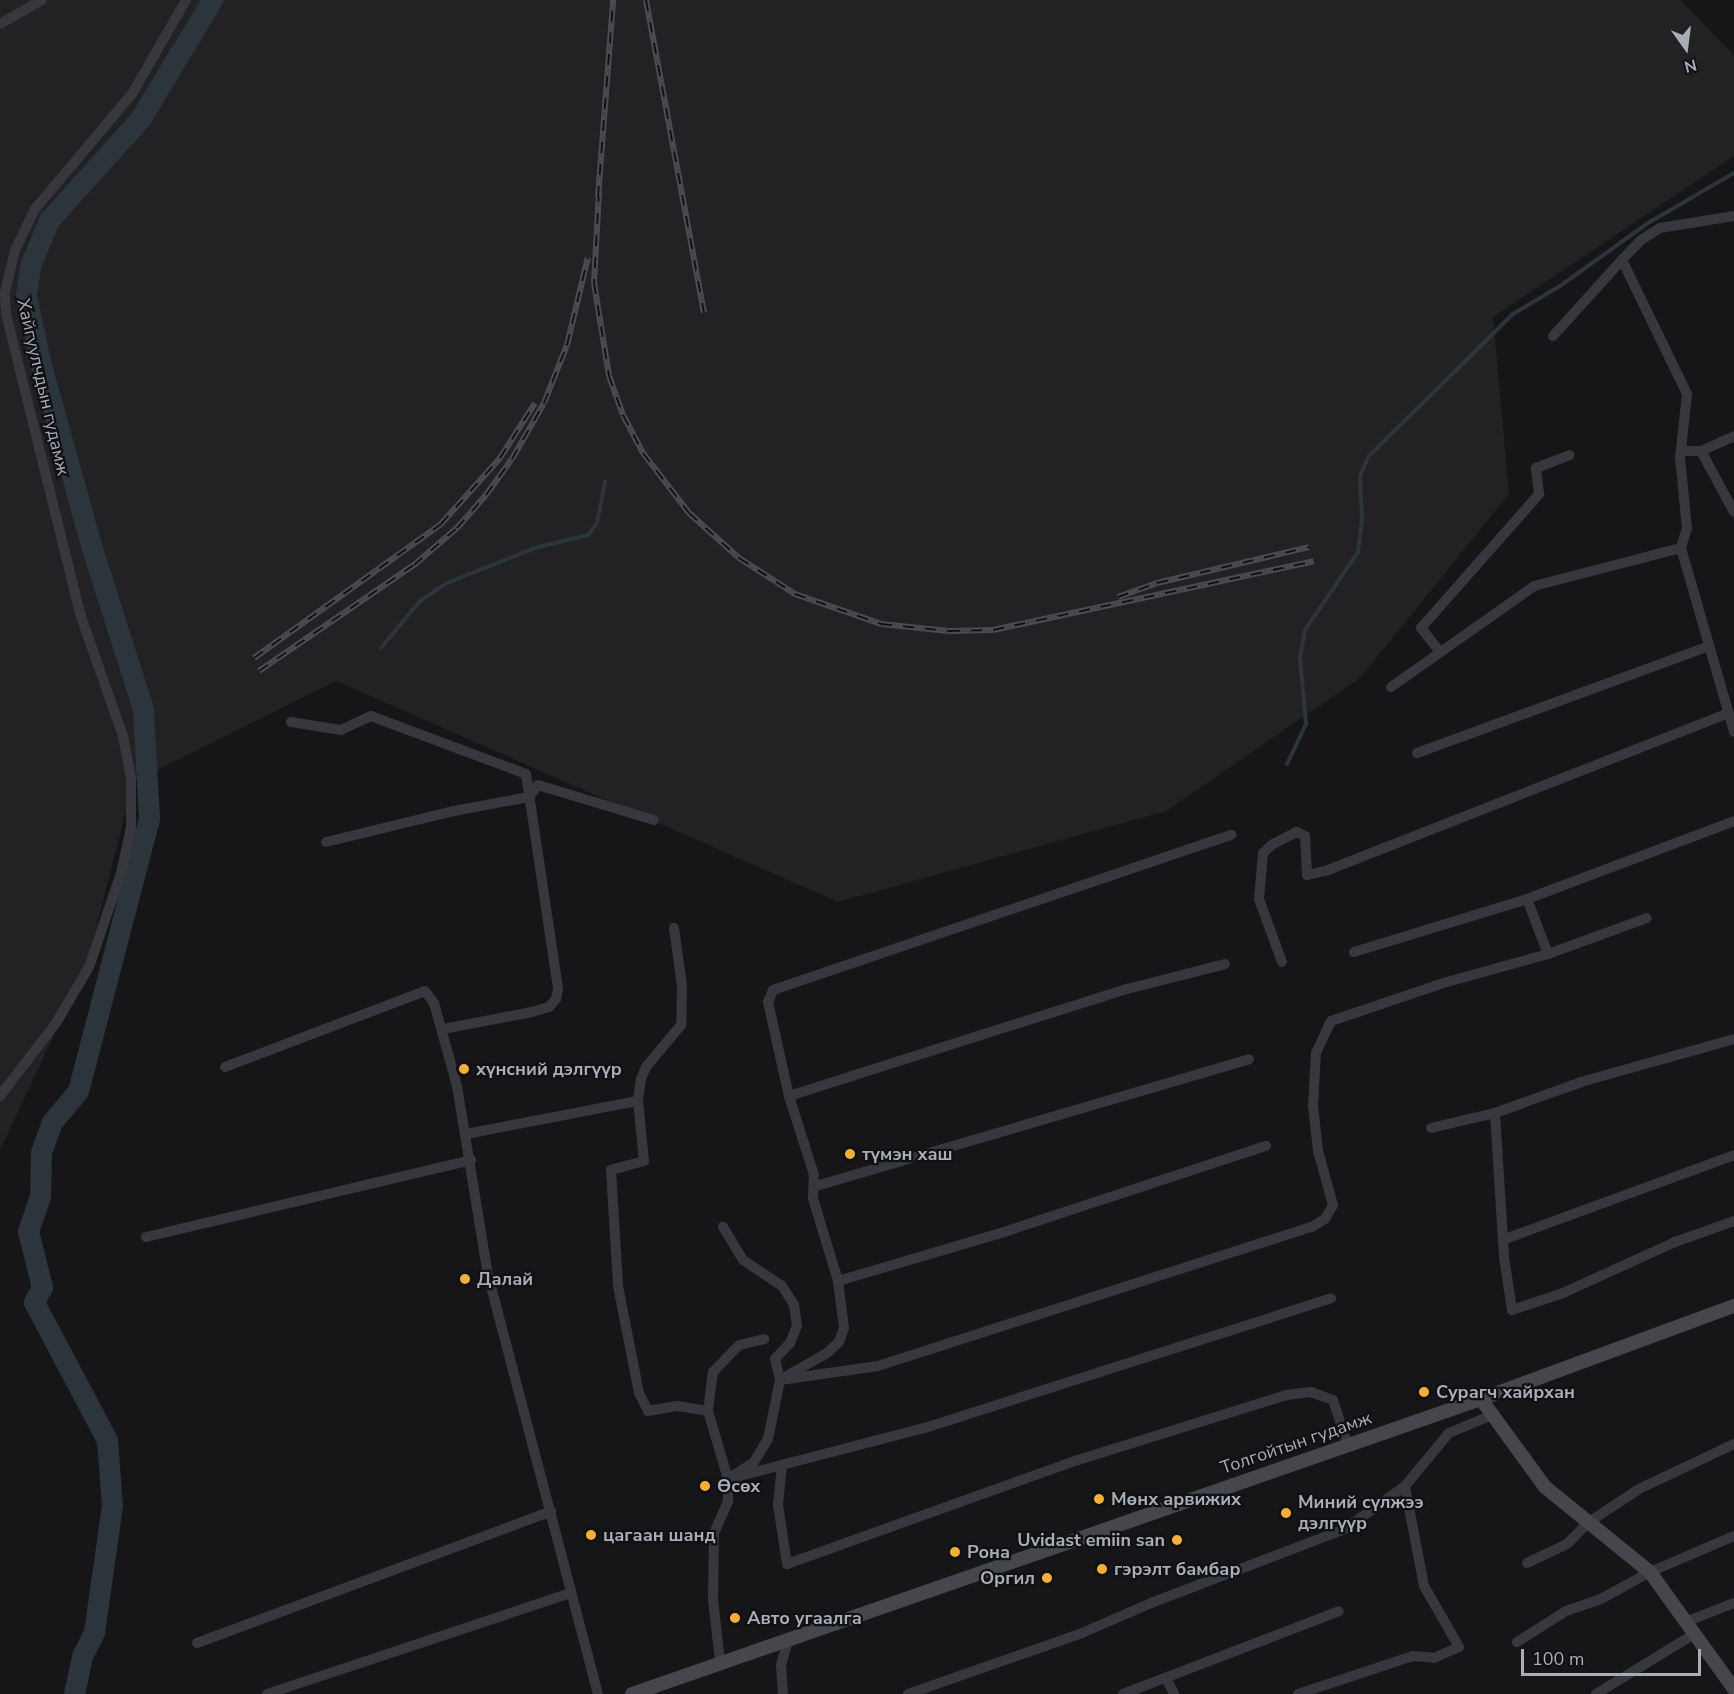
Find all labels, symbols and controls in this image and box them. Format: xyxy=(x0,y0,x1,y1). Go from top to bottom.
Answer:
north arrow xyxy=(1656,18,1716,78)
text: N xyxy=(1682,53,1699,78)
street label: Хайгуулчдын гудамж xyxy=(12,297,74,477)
place label: хүнсний дэлгүүр xyxy=(476,1058,622,1080)
marker: хүнсний дэлгүүр xyxy=(457,1062,471,1076)
place label: түмэн хаш xyxy=(862,1143,952,1165)
marker: түмэн хаш xyxy=(843,1147,857,1161)
place label: Далай xyxy=(477,1268,533,1290)
marker: Далай xyxy=(458,1272,472,1286)
place label: Сурагч хайрхан xyxy=(1436,1381,1575,1403)
marker: Сурагч хайрхан xyxy=(1417,1385,1431,1399)
street label: Толгойтын гудамж xyxy=(1218,1407,1374,1479)
place label: Өсөх xyxy=(717,1475,760,1497)
marker: Өсөх xyxy=(698,1479,712,1493)
place label: Мөнх арвижих xyxy=(1111,1488,1241,1510)
marker: Мөнх арвижих xyxy=(1092,1492,1106,1506)
place label: Миний сүлжээ дэлгүүр xyxy=(1298,1492,1424,1534)
marker: Миний сүлжээ дэлгүүр xyxy=(1279,1506,1293,1520)
place label: цагаан шанд xyxy=(603,1524,716,1546)
marker: цагаан шанд xyxy=(584,1528,598,1542)
place label: Uvidast emiin san xyxy=(1017,1529,1165,1551)
marker: Uvidast emiin san xyxy=(1170,1533,1184,1547)
place label: Рона xyxy=(967,1541,1010,1563)
marker: Рона xyxy=(948,1545,962,1559)
place label: гэрэлт бамбар xyxy=(1114,1558,1240,1580)
marker: гэрэлт бамбар xyxy=(1095,1562,1109,1576)
place label: Оргил xyxy=(980,1567,1035,1589)
marker: Оргил xyxy=(1040,1571,1054,1585)
place label: Авто угаалга xyxy=(747,1607,862,1629)
marker: Авто угаалга xyxy=(728,1611,742,1625)
scale bar xyxy=(1524,1637,1704,1675)
text: 100 m xyxy=(1532,1647,1584,1671)

